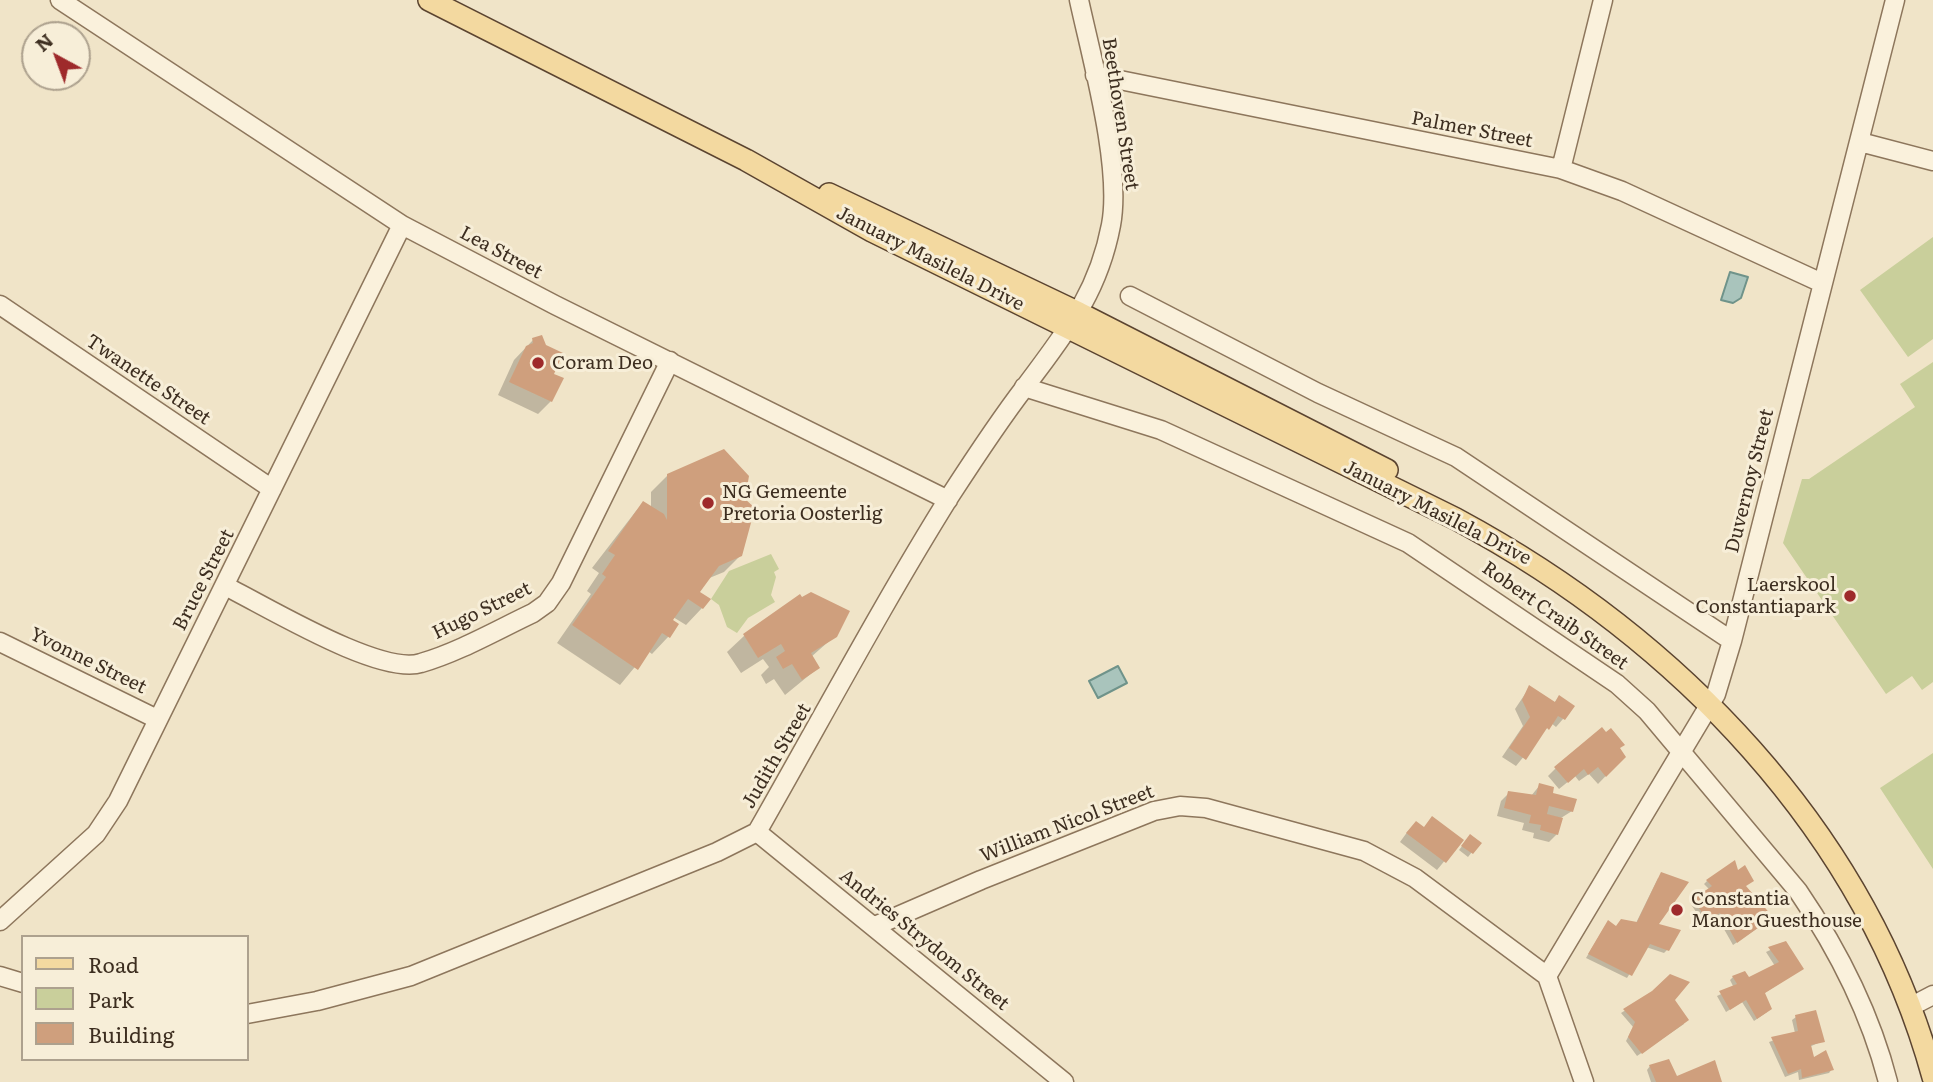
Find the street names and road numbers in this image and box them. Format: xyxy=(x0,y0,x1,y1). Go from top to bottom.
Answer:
street label: Beethoven Street xyxy=(1097,36,1143,192)
street label: Palmer Street xyxy=(1409,107,1535,153)
street label: January Masilela Drive xyxy=(832,202,1028,316)
street label: Lea Street xyxy=(456,222,546,284)
street label: Twanette Street xyxy=(81,330,215,430)
street label: Duvernoy Street xyxy=(1721,407,1779,555)
street label: January Masilela Drive xyxy=(1339,456,1535,570)
street label: Bruce Street xyxy=(169,525,239,635)
street label: Robert Craib Street xyxy=(1477,557,1633,675)
street label: Hugo Street xyxy=(429,577,535,645)
street label: Yvonne Street xyxy=(26,623,150,699)
street label: Judith Street xyxy=(738,699,816,813)
street label: William Nicol Street xyxy=(977,780,1157,868)
street label: Andries Strydom Street xyxy=(835,864,1013,1016)

